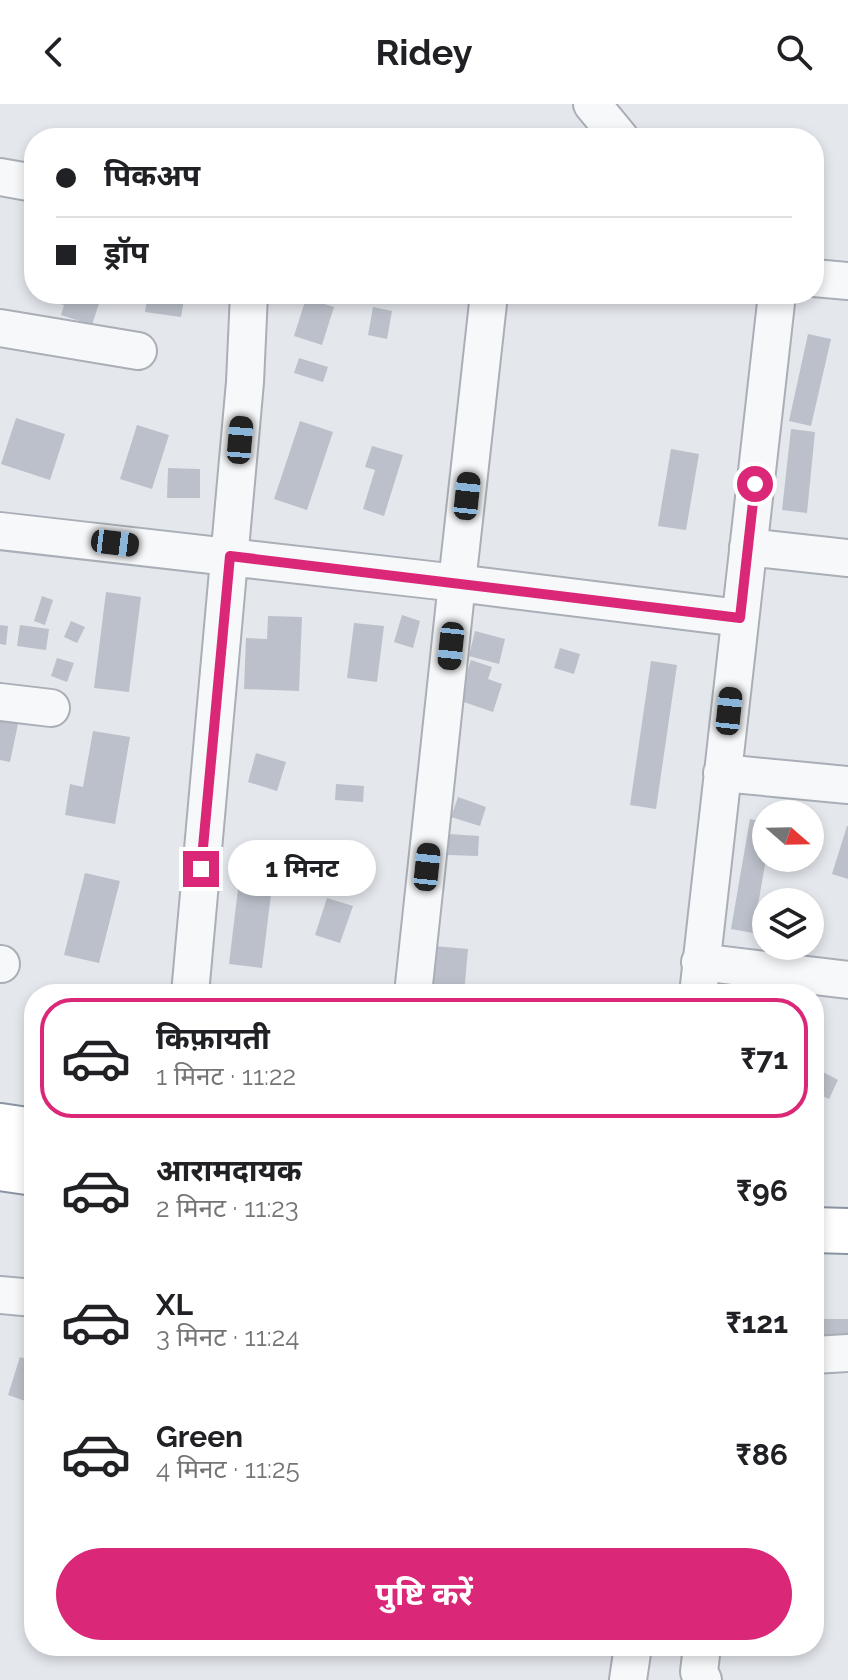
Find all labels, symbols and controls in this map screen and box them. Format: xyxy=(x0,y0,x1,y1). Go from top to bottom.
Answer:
icon: back xyxy=(32,30,76,74)
icon: search xyxy=(772,30,816,74)
text: Ridey xyxy=(376,31,472,73)
text: पिकअप xyxy=(104,158,200,193)
text: ड्रॉप xyxy=(104,235,148,270)
car xyxy=(226,415,254,465)
route start xyxy=(737,466,773,502)
car xyxy=(453,471,481,521)
car xyxy=(90,528,140,558)
car xyxy=(437,621,465,671)
car xyxy=(715,686,743,736)
north arrow xyxy=(752,800,824,872)
map controls xyxy=(752,800,824,960)
callout: 1 मिनट xyxy=(229,841,377,897)
car xyxy=(413,842,441,892)
route end xyxy=(183,851,219,887)
text: 1 मिनट xyxy=(265,853,339,883)
button: layers xyxy=(752,888,824,960)
text: किफ़ायती xyxy=(156,1021,270,1056)
icon: car xyxy=(60,1022,132,1094)
text: ₹71 xyxy=(740,1041,788,1076)
text: 1 मिनट · 11:22 xyxy=(156,1061,296,1091)
text: आरामदायक xyxy=(156,1153,302,1188)
icon: car xyxy=(60,1154,132,1226)
text: ₹96 xyxy=(736,1173,788,1208)
text: 2 मिनट · 11:23 xyxy=(156,1193,299,1223)
icon: car xyxy=(60,1286,132,1358)
text: XL xyxy=(156,1287,193,1322)
text: ₹121 xyxy=(725,1305,788,1340)
text: 3 मिनट · 11:24 xyxy=(156,1322,299,1352)
icon: car xyxy=(60,1418,132,1490)
text: Green xyxy=(156,1419,243,1454)
text: ₹86 xyxy=(736,1437,788,1472)
text: 4 मिनट · 11:25 xyxy=(156,1454,300,1484)
button: पुष्टि करें xyxy=(56,1548,792,1640)

